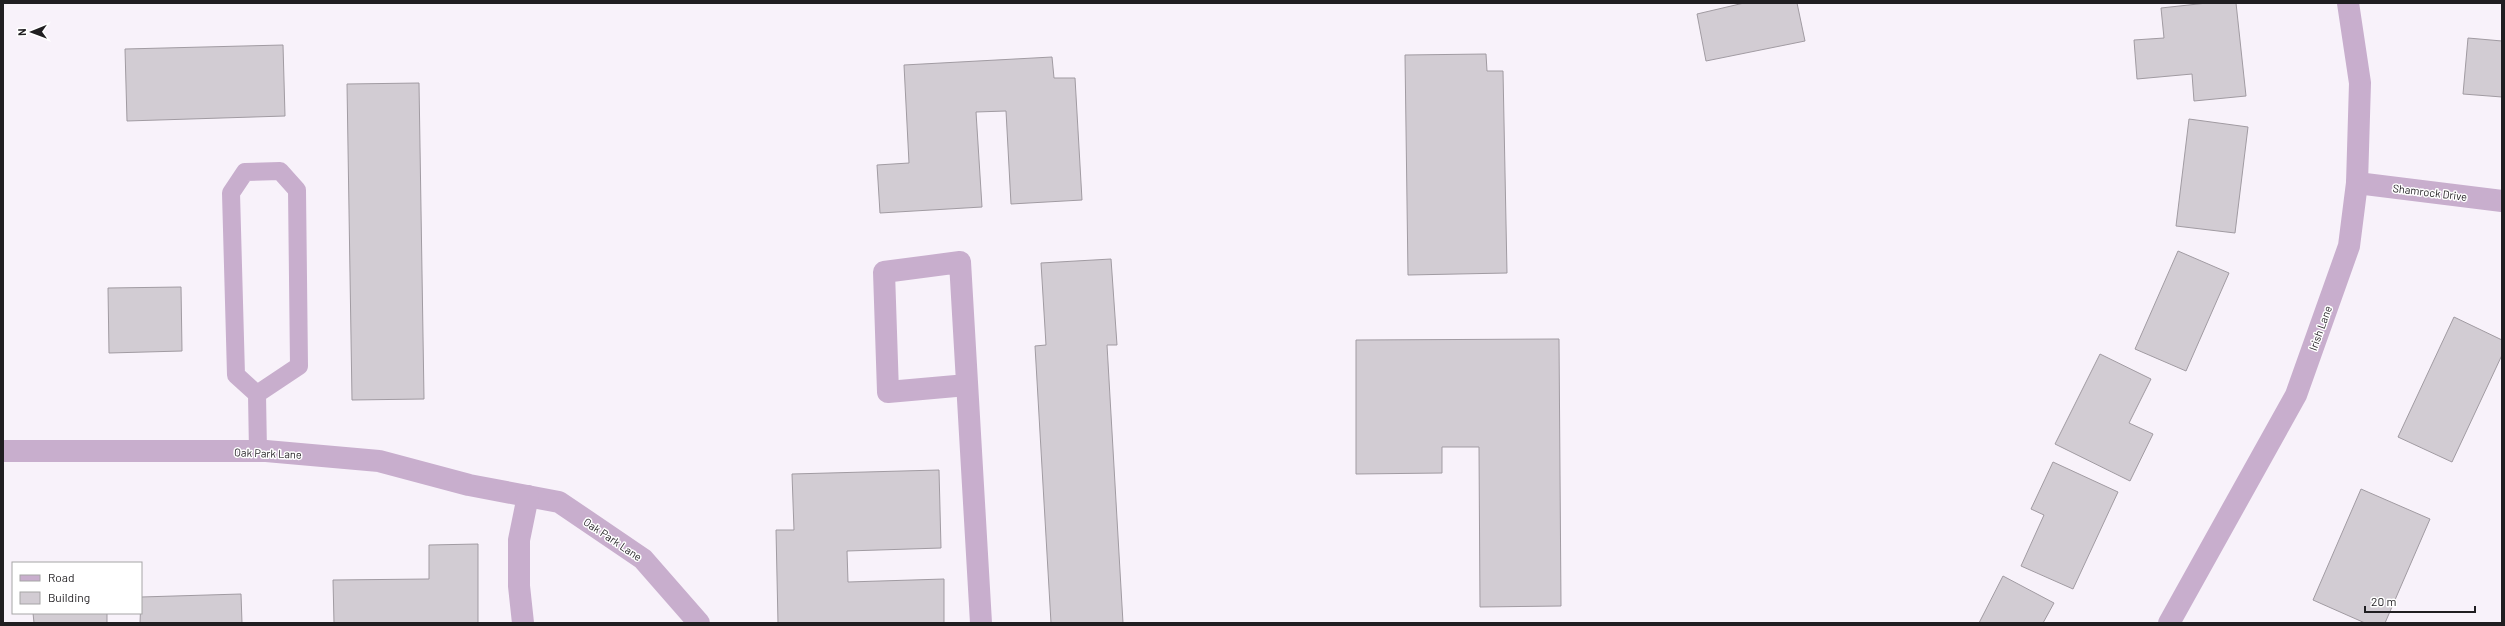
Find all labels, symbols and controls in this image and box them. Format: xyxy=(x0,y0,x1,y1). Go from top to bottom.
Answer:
north arrow xyxy=(12,12,52,52)
text: N xyxy=(15,28,28,36)
street label: Shamrock Drive xyxy=(2392,181,2468,203)
street label: Irish Lane xyxy=(2306,304,2334,352)
street label: Oak Park Lane xyxy=(234,445,302,461)
street label: Oak Park Lane xyxy=(581,515,645,563)
legend xyxy=(12,562,142,614)
text: Road xyxy=(48,570,75,584)
scale bar xyxy=(2365,588,2475,614)
text: Building xyxy=(48,590,90,604)
text: 20 m xyxy=(2371,594,2397,608)

